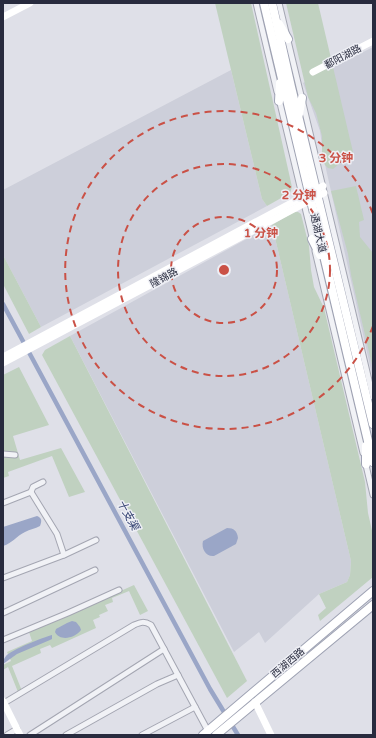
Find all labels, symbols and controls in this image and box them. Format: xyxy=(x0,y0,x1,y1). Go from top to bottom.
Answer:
street label: 鄱阳湖路 xyxy=(323,42,363,72)
text: 3 分钟 xyxy=(319,151,353,165)
text: 2 分钟 xyxy=(282,188,316,202)
street label: 通湖大道 xyxy=(308,212,328,254)
text: 1 分钟 xyxy=(244,226,278,240)
centre of rings xyxy=(217,263,231,277)
street label: 隆锦路 xyxy=(148,266,180,290)
water label: 十支渠 xyxy=(114,497,143,534)
street label: 西湖西路 xyxy=(269,646,307,680)

